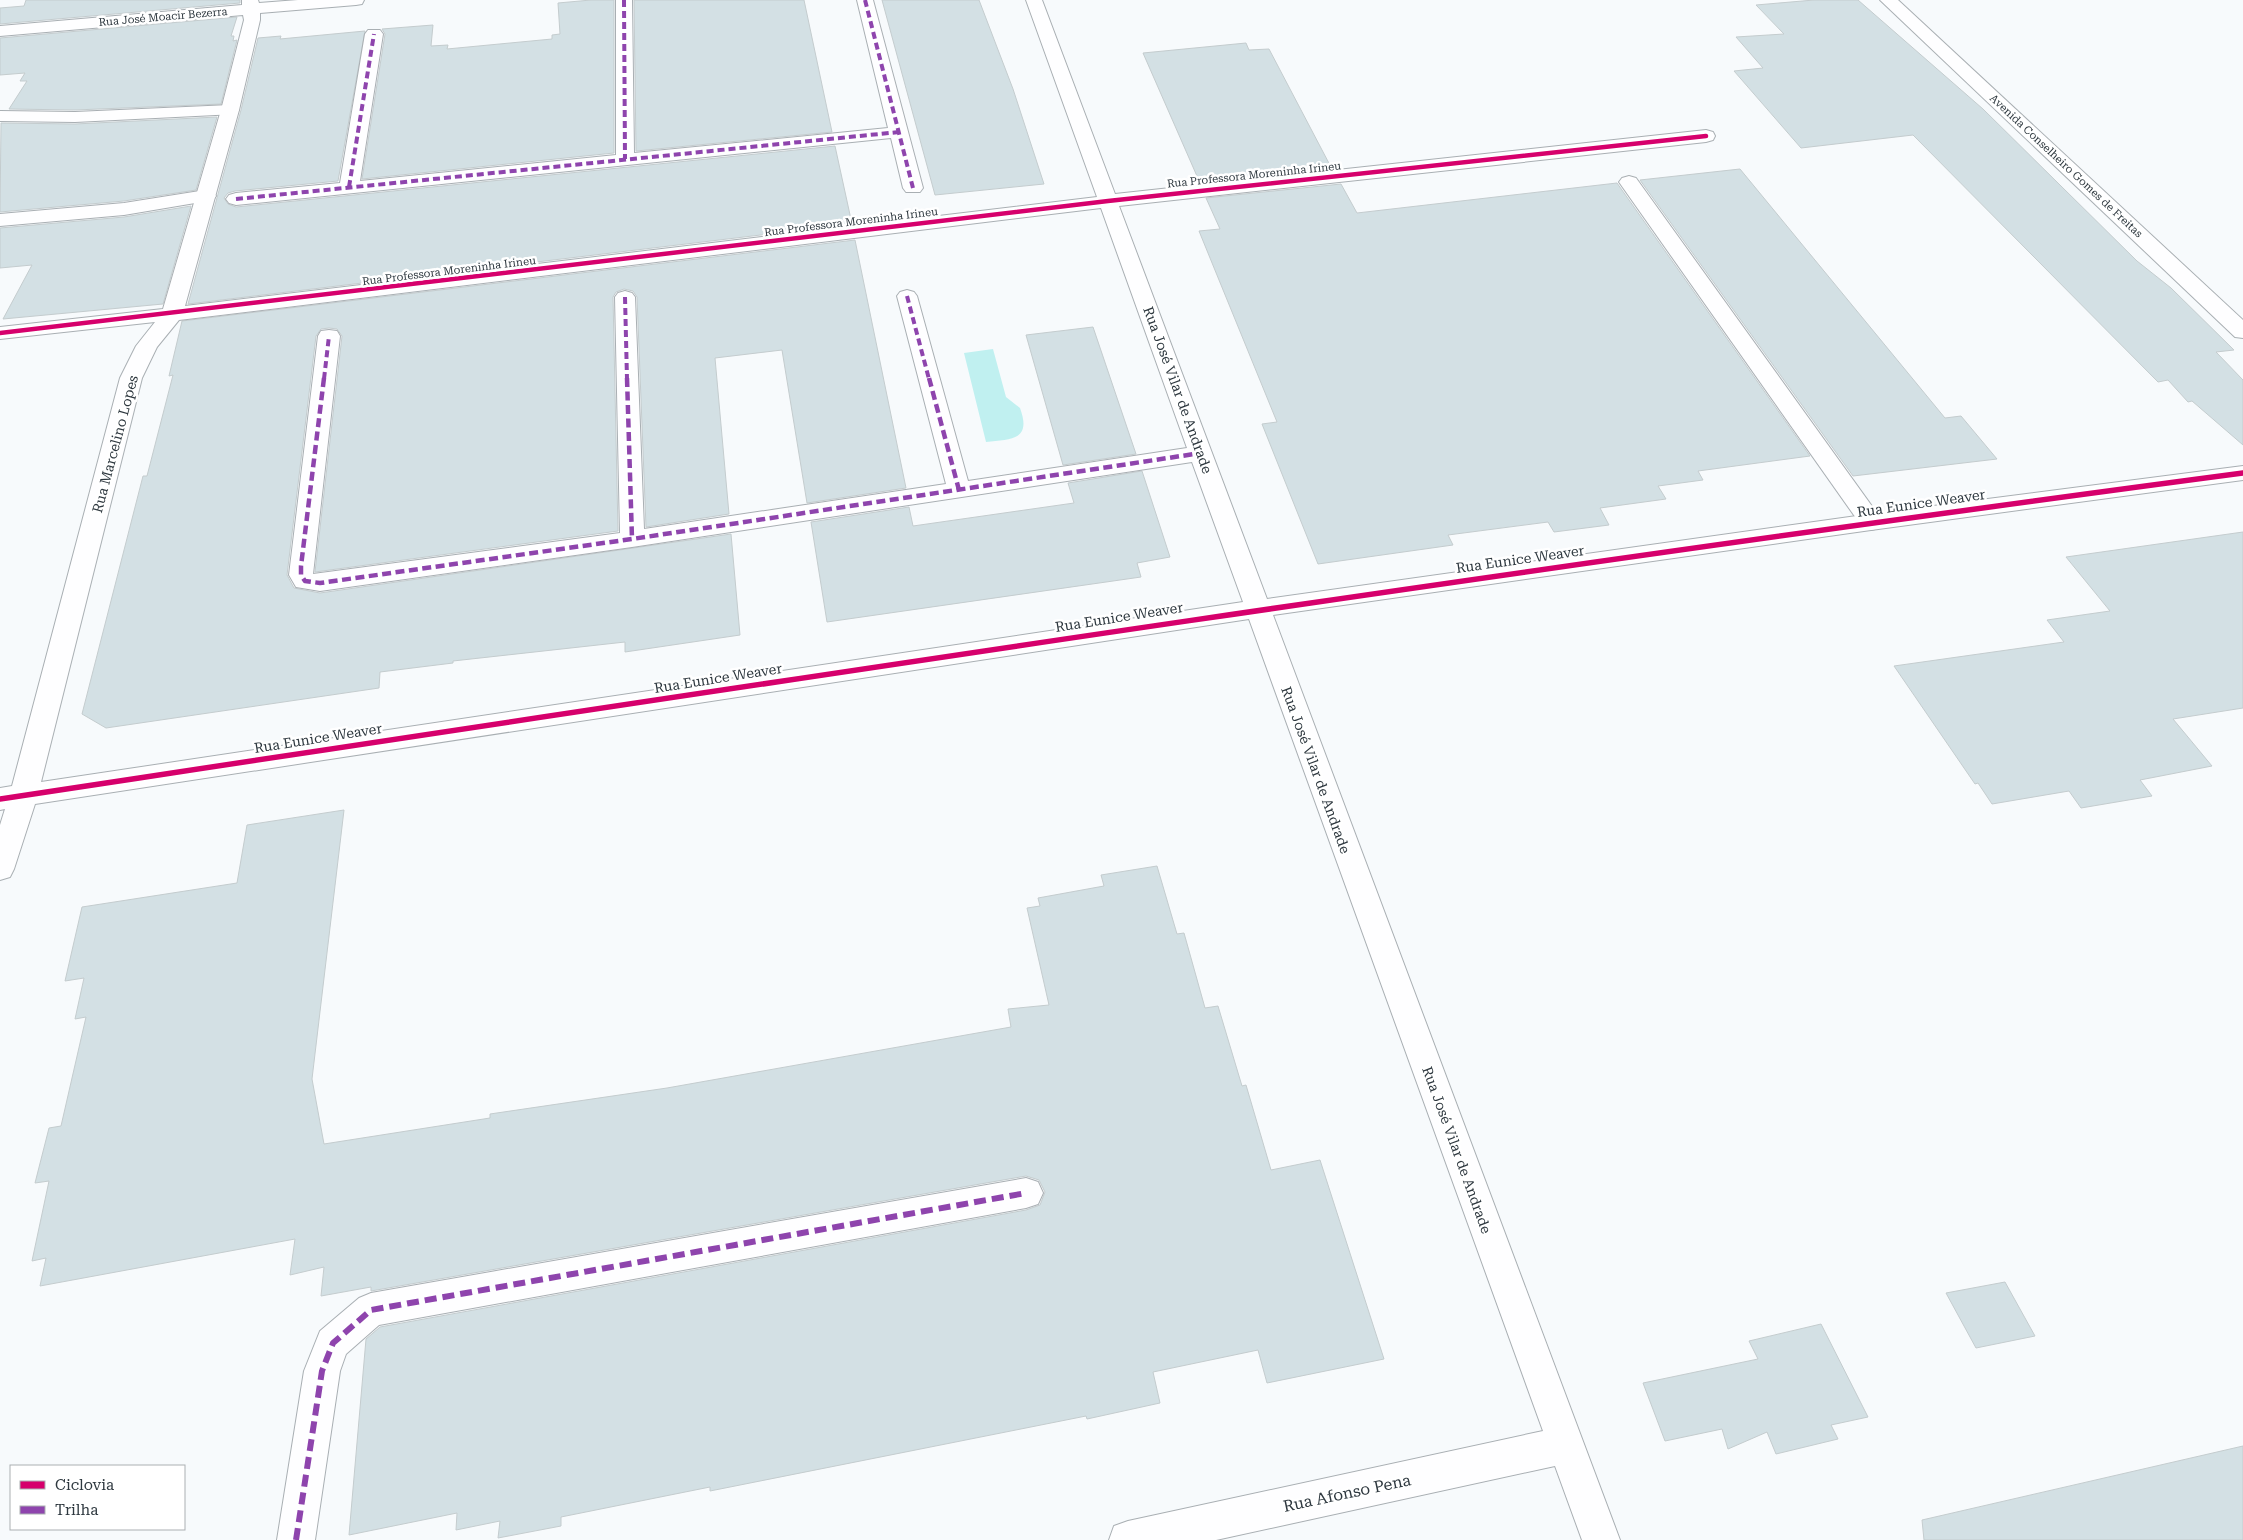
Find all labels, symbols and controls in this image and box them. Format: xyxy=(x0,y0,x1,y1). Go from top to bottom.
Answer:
street label: Rua José Moacir Bezerra xyxy=(98,5,228,29)
street label: Avenida Conselheiro Gomes de Freitas xyxy=(1987,92,2145,240)
street label: Rua Professora Moreninha Irineu xyxy=(1166,159,1342,191)
street label: Rua Professora Moreninha Irineu xyxy=(763,205,939,239)
street label: Rua Professora Moreninha Irineu xyxy=(361,254,537,288)
street label: Rua José Vilar de Andrade xyxy=(1140,304,1216,476)
street label: Rua Marcelino Lopes xyxy=(89,373,141,515)
street label: Rua Eunice Weaver xyxy=(1856,486,1986,520)
street label: Rua Eunice Weaver xyxy=(1455,542,1585,576)
street label: Rua Eunice Weaver xyxy=(1054,599,1184,635)
street label: Rua Eunice Weaver xyxy=(653,660,783,696)
street label: Rua José Vilar de Andrade xyxy=(1278,684,1354,856)
street label: Rua Eunice Weaver xyxy=(253,720,383,756)
street label: Rua José Vilar de Andrade xyxy=(1419,1064,1495,1236)
legend xyxy=(10,1465,185,1530)
street label: Rua Afonso Pena xyxy=(1281,1470,1413,1516)
text: Ciclovia xyxy=(55,1476,114,1494)
text: Trilha xyxy=(55,1501,98,1519)

